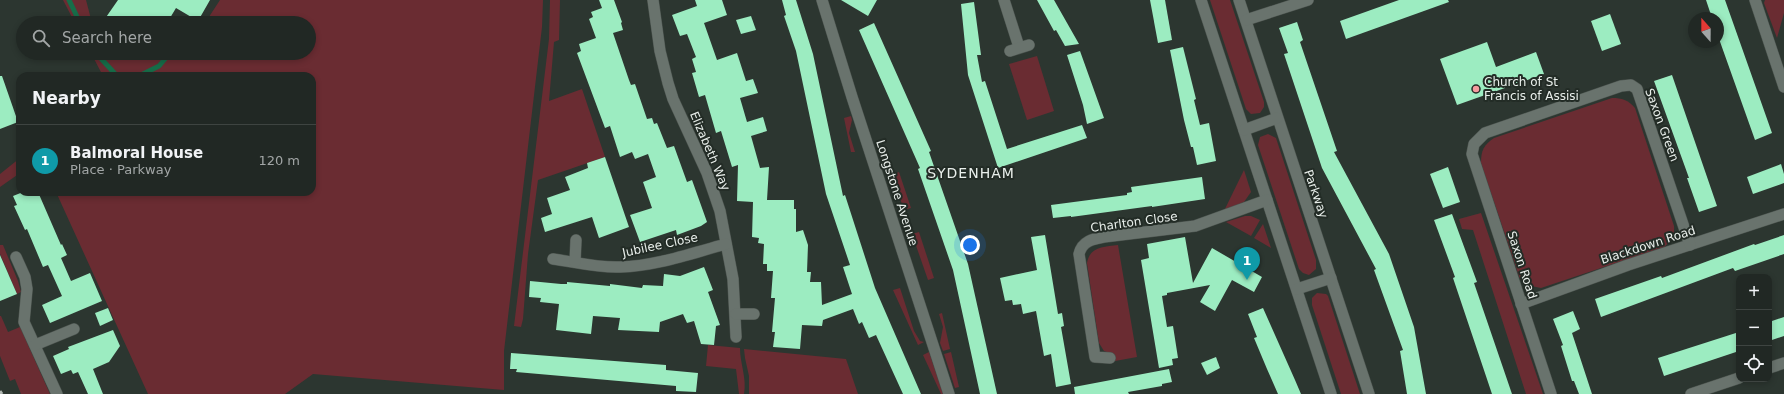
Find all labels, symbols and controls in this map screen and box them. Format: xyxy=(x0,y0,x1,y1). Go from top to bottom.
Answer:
north arrow xyxy=(1688,12,1724,48)
search box xyxy=(16,16,316,60)
icon: search xyxy=(30,27,52,49)
text: Search here xyxy=(62,29,152,47)
place label: Church of St Francis of Assisi xyxy=(1484,75,1579,103)
marker: Church of St Francis of Assisi xyxy=(1471,84,1481,94)
street label: Saxon Green xyxy=(1642,87,1682,163)
text: Nearby xyxy=(32,88,101,108)
street label: Elizabeth Way xyxy=(687,109,733,193)
street label: Longstone Avenue xyxy=(873,138,921,248)
text: Balmoral House xyxy=(70,144,203,162)
text: 1 xyxy=(40,153,50,168)
text: 120 m xyxy=(258,153,300,168)
text: Place · Parkway xyxy=(70,162,171,177)
district label: SYDENHAM xyxy=(927,165,1015,181)
street label: Parkway xyxy=(1301,168,1331,220)
street label: Charlton Close xyxy=(1090,209,1178,235)
street label: Blackdown Road xyxy=(1599,223,1697,267)
street label: Saxon Road xyxy=(1504,229,1540,301)
street label: Jubilee Close xyxy=(620,230,699,260)
your location xyxy=(960,235,980,255)
pin: 1 xyxy=(1234,247,1260,280)
map controls xyxy=(1736,274,1772,382)
button: + xyxy=(1736,274,1772,310)
button: − xyxy=(1736,310,1772,346)
button: locate xyxy=(1736,346,1772,382)

